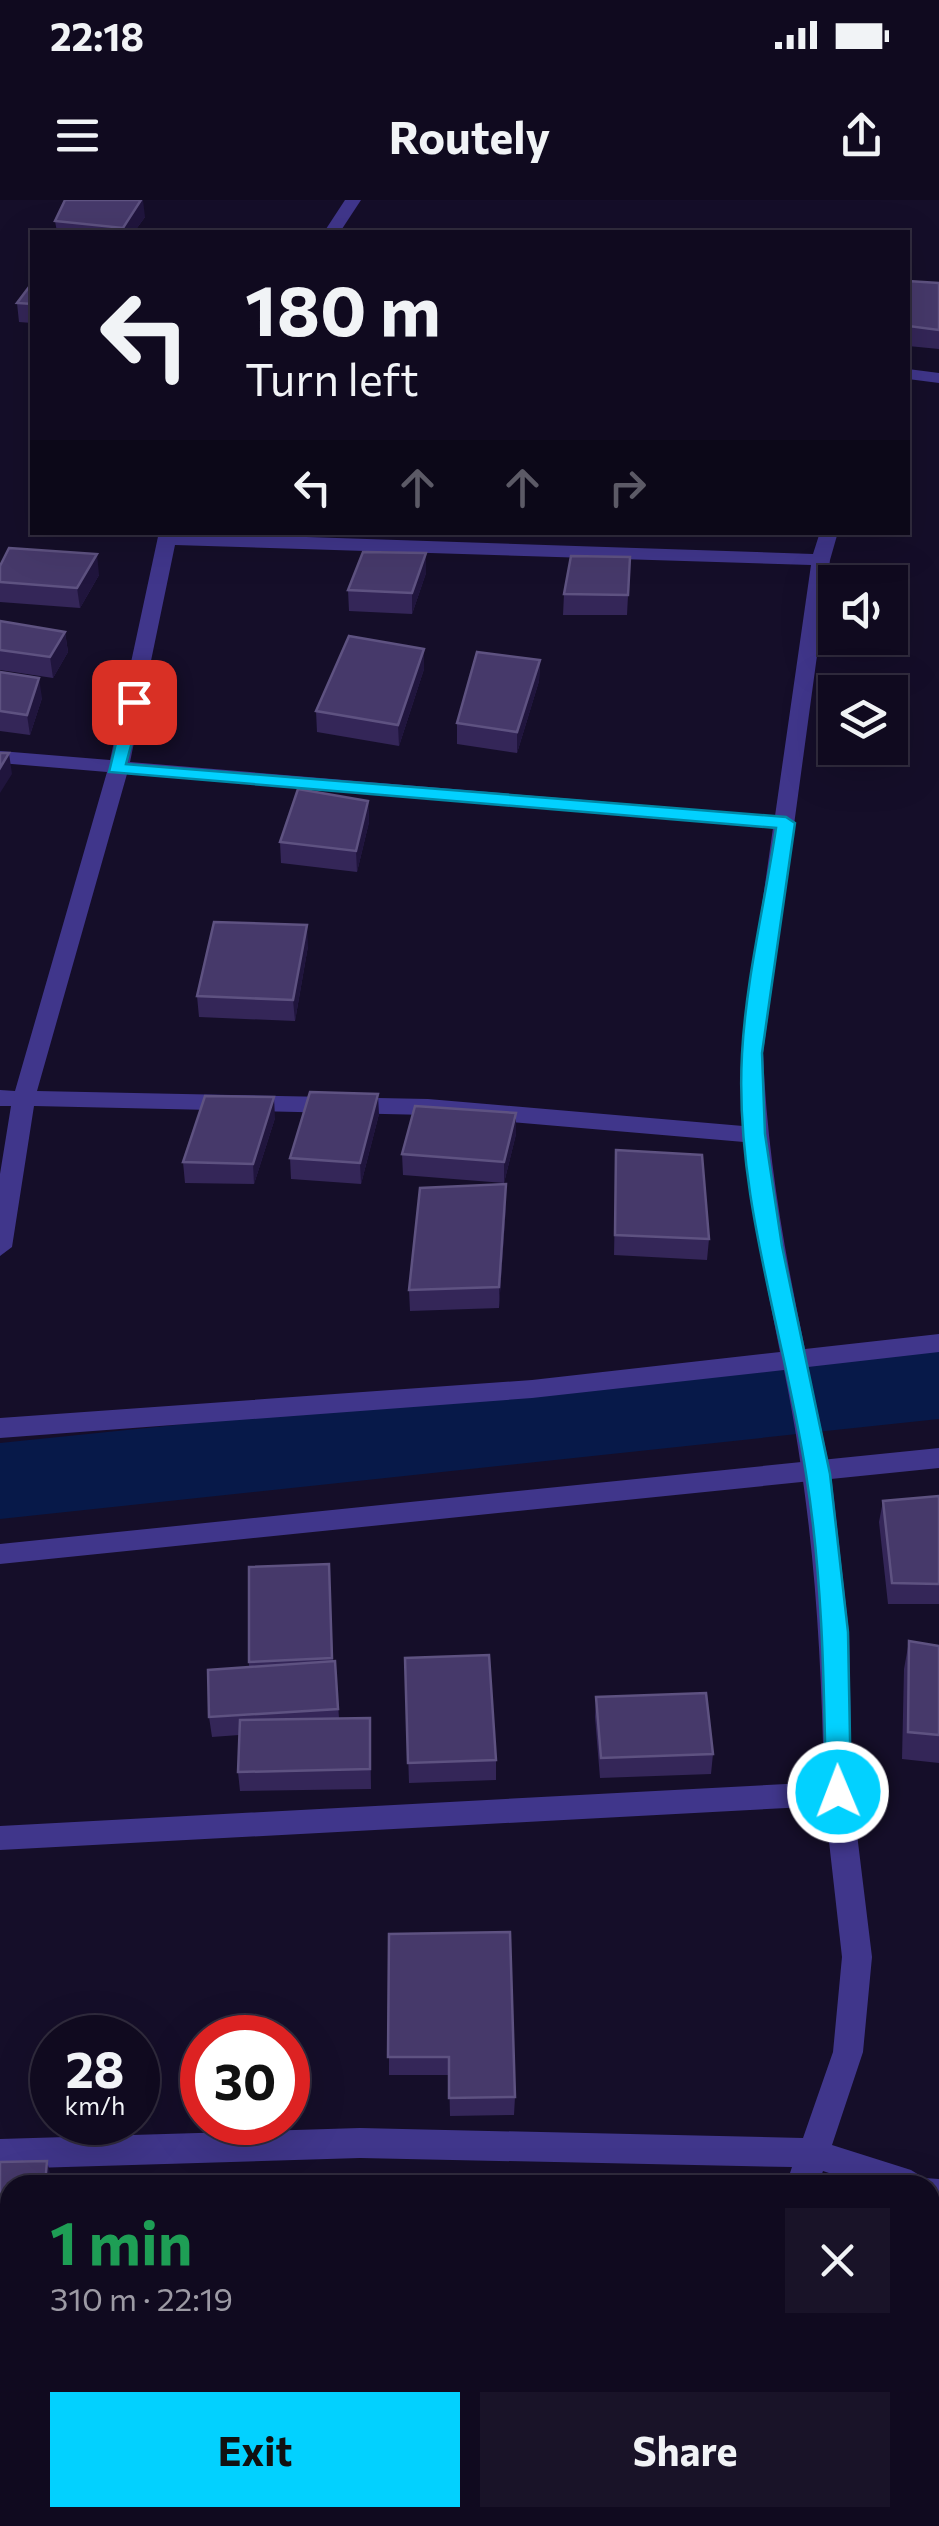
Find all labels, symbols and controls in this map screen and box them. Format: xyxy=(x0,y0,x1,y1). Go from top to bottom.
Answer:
text: 22:18 xyxy=(50,12,144,59)
icon: menu xyxy=(50,108,105,163)
text: Routely xyxy=(389,108,550,163)
icon: share xyxy=(834,108,889,163)
text: 180 m xyxy=(245,265,441,350)
icon: left xyxy=(80,270,210,400)
text: Turn left xyxy=(245,350,419,405)
icon: left xyxy=(285,460,340,515)
icon: ahead xyxy=(390,460,445,515)
icon: ahead xyxy=(495,460,550,515)
icon: right xyxy=(600,460,655,515)
map controls xyxy=(818,565,908,765)
button: sound xyxy=(818,565,908,655)
pin xyxy=(92,660,177,745)
icon: arrive xyxy=(107,675,162,730)
button: layers xyxy=(818,675,908,765)
position arrow xyxy=(786,1740,890,1844)
speed limit sign: 30 xyxy=(180,2015,310,2145)
text: 28 xyxy=(65,2037,125,2098)
text: km/h xyxy=(65,2090,125,2120)
text: 1 min xyxy=(50,2204,192,2277)
button: close xyxy=(785,2208,890,2313)
text: 310 m · 22:19 xyxy=(50,2278,233,2318)
button: Exit xyxy=(50,2392,460,2507)
button: Share xyxy=(480,2392,890,2507)

